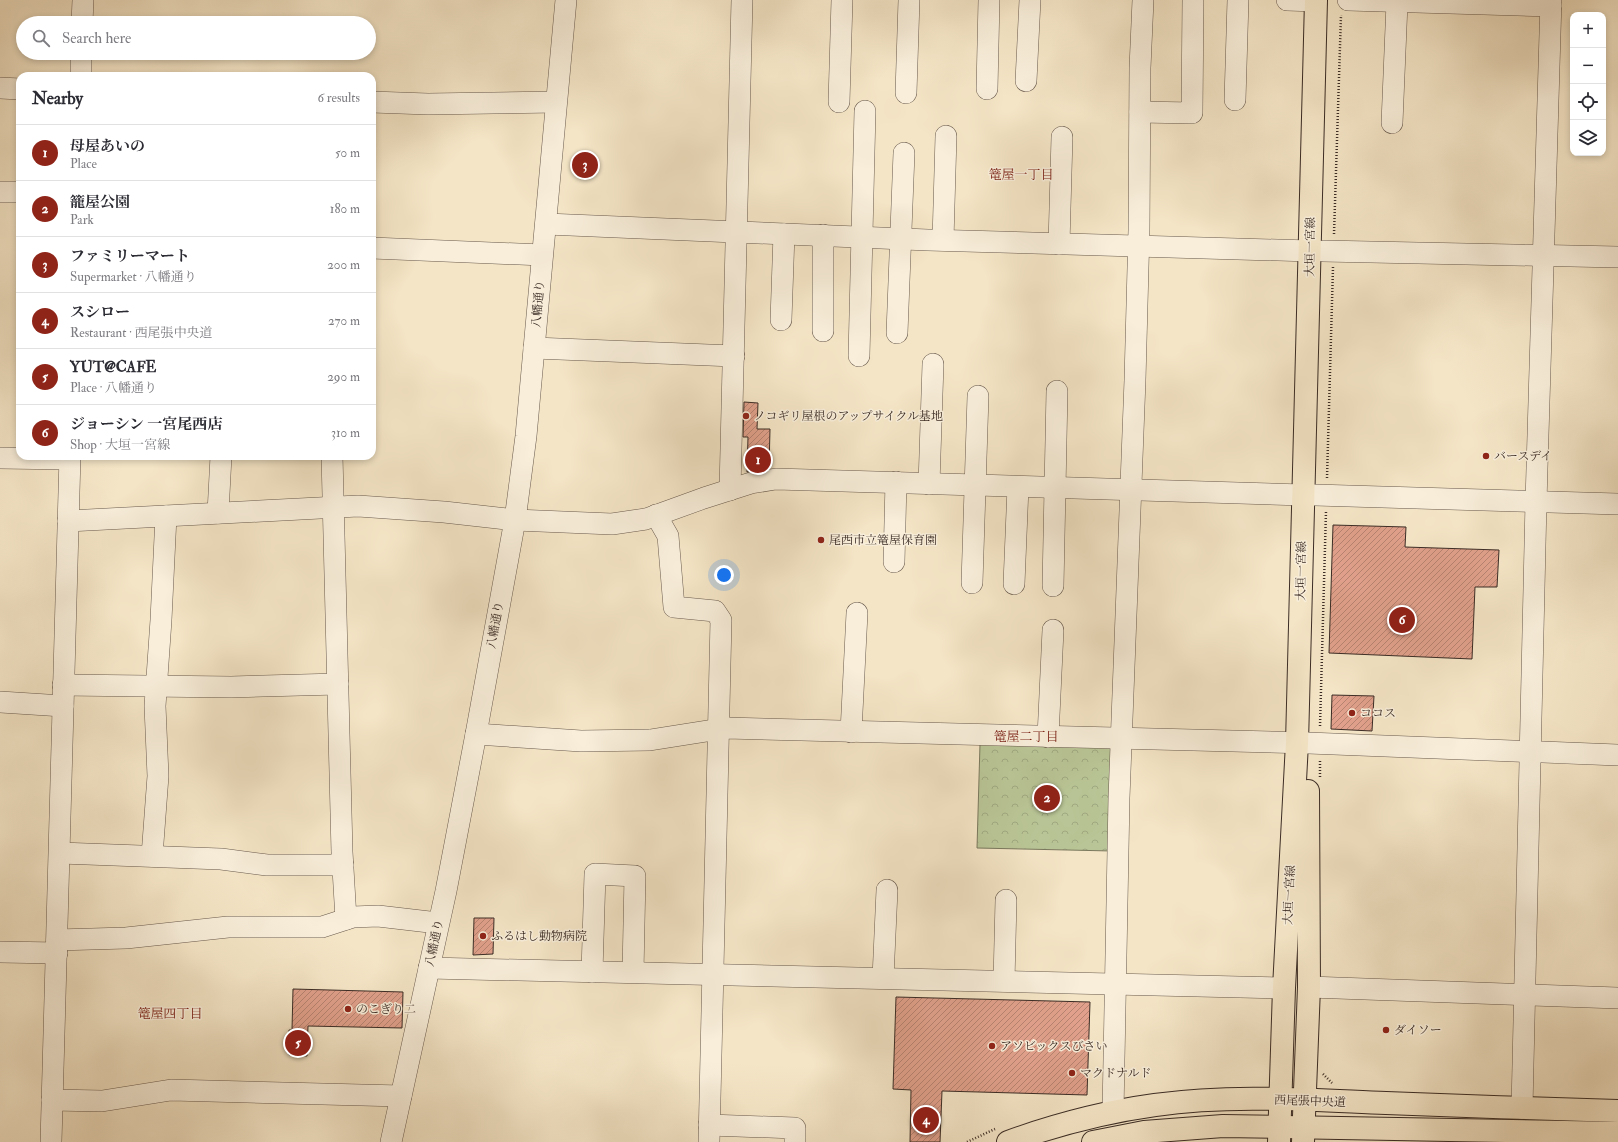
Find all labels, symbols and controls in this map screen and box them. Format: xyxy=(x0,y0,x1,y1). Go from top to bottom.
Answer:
map controls xyxy=(1570,12,1606,156)
button: + xyxy=(1570,12,1606,48)
search box xyxy=(16,16,376,60)
icon: search xyxy=(30,27,52,49)
text: Search here xyxy=(62,29,131,48)
button: − xyxy=(1570,48,1606,84)
button: locate xyxy=(1570,84,1606,120)
text: Nearby xyxy=(32,88,83,109)
text: 6 results xyxy=(317,90,360,106)
button: layers xyxy=(1570,120,1606,156)
text: 母屋あいの xyxy=(70,137,145,156)
text: 1 xyxy=(43,145,47,161)
text: 50 m xyxy=(335,145,360,161)
pin: 3 xyxy=(572,150,598,180)
text: Place xyxy=(70,156,97,172)
district label: 篭屋一丁目 xyxy=(988,167,1054,183)
text: 籠屋公園 xyxy=(70,193,130,212)
text: 2 xyxy=(42,201,48,217)
text: 180 m xyxy=(330,201,360,217)
text: Park xyxy=(70,212,94,228)
street label: 大垣一宮線 xyxy=(1302,217,1319,277)
text: ファミリーマート xyxy=(70,247,190,266)
text: 3 xyxy=(43,257,48,273)
text: 200 m xyxy=(327,257,360,273)
text: Supermarket · 八幡通り xyxy=(70,269,197,285)
street label: 八幡通り xyxy=(529,279,548,329)
text: スシロー xyxy=(70,303,130,322)
text: 4 xyxy=(41,313,49,329)
text: 270 m xyxy=(328,313,360,329)
text: Restaurant · 西尾張中央道 xyxy=(70,325,212,341)
text: YUT@CAFE xyxy=(70,358,156,377)
text: 5 xyxy=(42,369,48,385)
text: 290 m xyxy=(327,369,360,385)
text: Place · 八幡通り xyxy=(70,380,157,396)
place label: ノコギリ屋根のアップサイクル基地 xyxy=(754,409,943,424)
marker: ノコギリ屋根のアップサイクル基地 xyxy=(741,411,751,421)
text: ジョーシン 一宮尾西店 xyxy=(70,415,222,434)
text: 6 xyxy=(42,425,48,441)
text: 310 m xyxy=(331,425,360,441)
text: Shop · 大垣一宮線 xyxy=(70,437,170,453)
pin: 1 xyxy=(745,445,771,475)
place label: バースデイ xyxy=(1494,449,1552,464)
marker: バースデイ xyxy=(1481,451,1491,461)
place label: 尾西市立篭屋保育園 xyxy=(829,533,937,548)
marker: 尾西市立篭屋保育園 xyxy=(816,535,826,545)
street label: 大垣一宮線 xyxy=(1293,541,1310,601)
your location xyxy=(714,565,734,585)
street label: 八幡通り xyxy=(484,600,507,650)
pin: 6 xyxy=(1389,605,1415,635)
place label: ココス xyxy=(1360,706,1396,721)
marker: ココス xyxy=(1347,708,1357,718)
district label: 篭屋二丁目 xyxy=(993,729,1059,745)
pin: 2 xyxy=(1034,783,1060,813)
street label: 大垣一宮線 xyxy=(1280,865,1299,925)
street label: 八幡通り xyxy=(422,918,447,968)
place label: ふるはし動物病院 xyxy=(491,929,587,944)
marker: ふるはし動物病院 xyxy=(478,931,488,941)
place label: のこぎり二 xyxy=(356,1002,416,1017)
marker: のこぎり二 xyxy=(343,1004,353,1014)
district label: 篭屋四丁目 xyxy=(137,1006,203,1022)
place label: ダイソー xyxy=(1394,1023,1442,1038)
marker: ダイソー xyxy=(1381,1025,1391,1035)
pin: 5 xyxy=(285,1028,311,1058)
place label: アソビックスびさい xyxy=(1000,1039,1107,1054)
marker: アソビックスびさい xyxy=(987,1041,997,1051)
place label: マクドナルド xyxy=(1080,1066,1151,1081)
marker: マクドナルド xyxy=(1067,1068,1077,1078)
street label: 西尾張中央道 xyxy=(1274,1093,1346,1110)
pin: 4 xyxy=(913,1105,939,1135)

